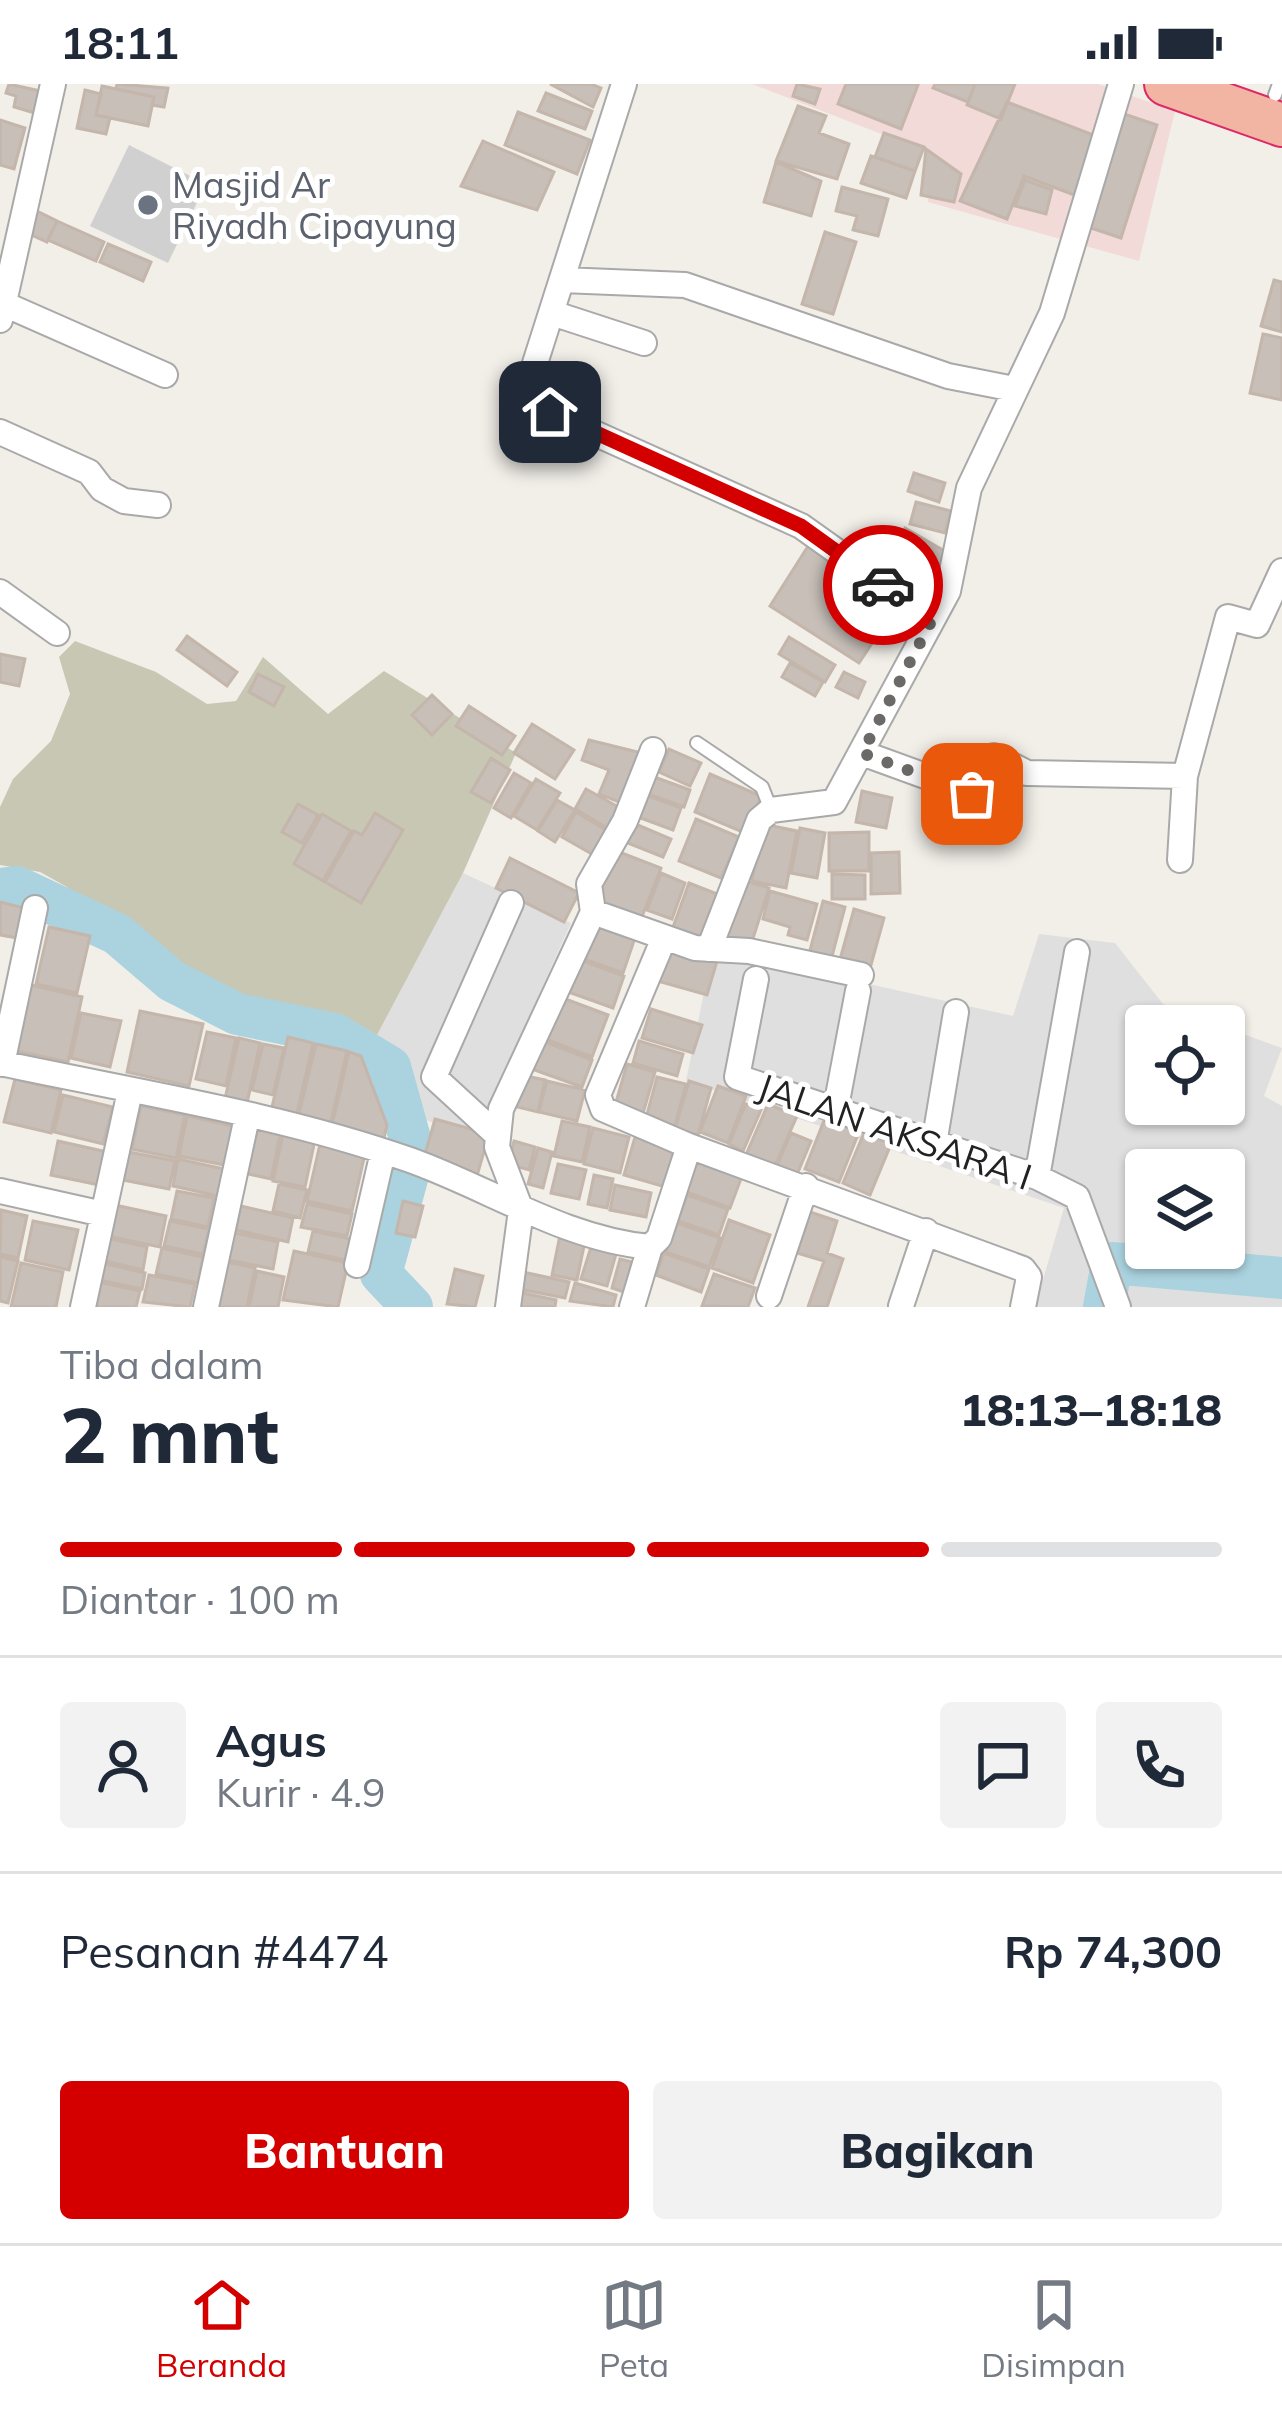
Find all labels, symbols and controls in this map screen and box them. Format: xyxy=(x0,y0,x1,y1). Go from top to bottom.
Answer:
text: 18:11 xyxy=(60,14,179,70)
place label: Masjid Ar Riyadh Cipayung xyxy=(172,162,457,248)
marker: Masjid Ar Riyadh Cipayung xyxy=(135,192,161,218)
pin xyxy=(499,361,601,463)
icon: home xyxy=(517,379,583,445)
courier xyxy=(823,525,943,645)
icon: car xyxy=(850,552,916,618)
pin xyxy=(921,743,1023,845)
icon: bag xyxy=(939,761,1005,827)
map controls xyxy=(1125,1005,1245,1269)
button: locate xyxy=(1125,1005,1245,1125)
street label: JALAN AKSARA I xyxy=(752,1063,1038,1199)
button: layers xyxy=(1125,1149,1245,1269)
text: Tiba dalam xyxy=(60,1340,264,1389)
text: 18:13–18:18 xyxy=(960,1381,1222,1437)
text: 2 mnt xyxy=(60,1385,279,1483)
text: Diantar · 100 m xyxy=(60,1575,340,1624)
button: person xyxy=(60,1702,186,1828)
button: chat xyxy=(940,1702,1066,1828)
button: phone xyxy=(1096,1702,1222,1828)
text: Agus xyxy=(216,1712,327,1768)
text: Kurir · 4.9 xyxy=(216,1768,386,1817)
text: Pesanan #4474 xyxy=(60,1923,389,1979)
text: Rp 74,300 xyxy=(1004,1923,1222,1979)
button: Bantuan xyxy=(60,2081,629,2219)
button: Bagikan xyxy=(653,2081,1222,2219)
tab: Beranda xyxy=(156,2272,287,2385)
tab: Peta xyxy=(599,2272,669,2385)
tab: Disimpan xyxy=(981,2272,1126,2385)

